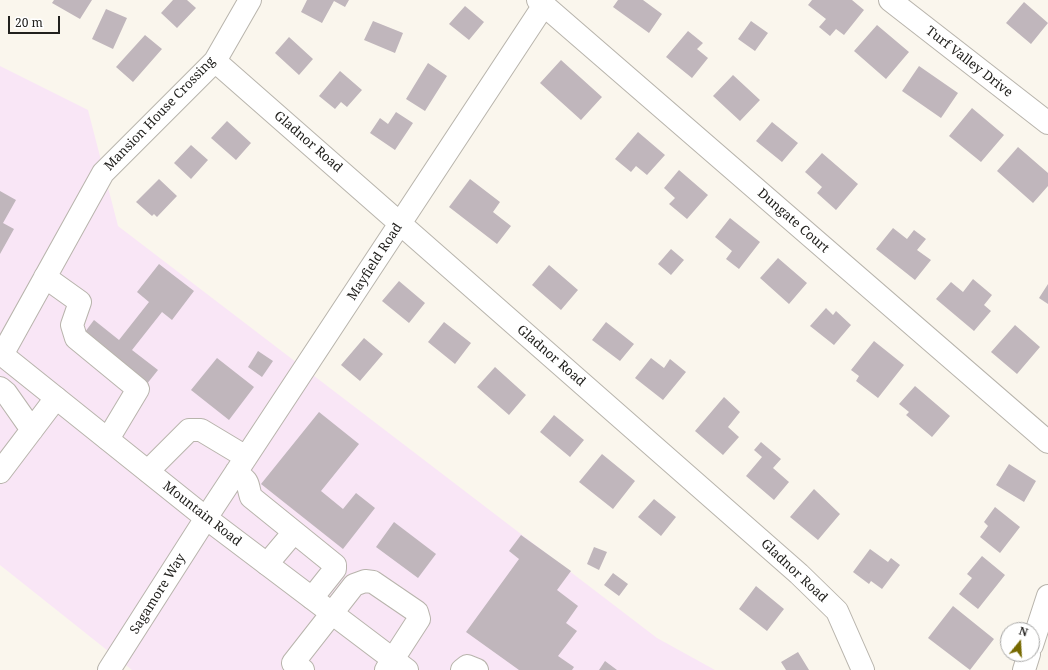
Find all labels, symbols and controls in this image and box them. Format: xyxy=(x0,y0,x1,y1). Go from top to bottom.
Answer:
scale bar xyxy=(10,8,62,34)
text: 20 m xyxy=(15,14,43,31)
street label: Turf Valley Drive xyxy=(923,23,1015,101)
street label: Mansion House Crossing xyxy=(101,54,219,174)
street label: Gladnor Road xyxy=(271,108,345,176)
street label: Dungate Court xyxy=(754,186,832,256)
street label: Mayfield Road xyxy=(344,220,406,304)
street label: Gladnor Road xyxy=(514,322,588,390)
street label: Mountain Road xyxy=(160,478,244,550)
street label: Gladnor Road xyxy=(757,536,831,606)
street label: Sagamore Way xyxy=(127,551,189,637)
north arrow xyxy=(1000,622,1040,662)
text: N xyxy=(1017,623,1030,640)

